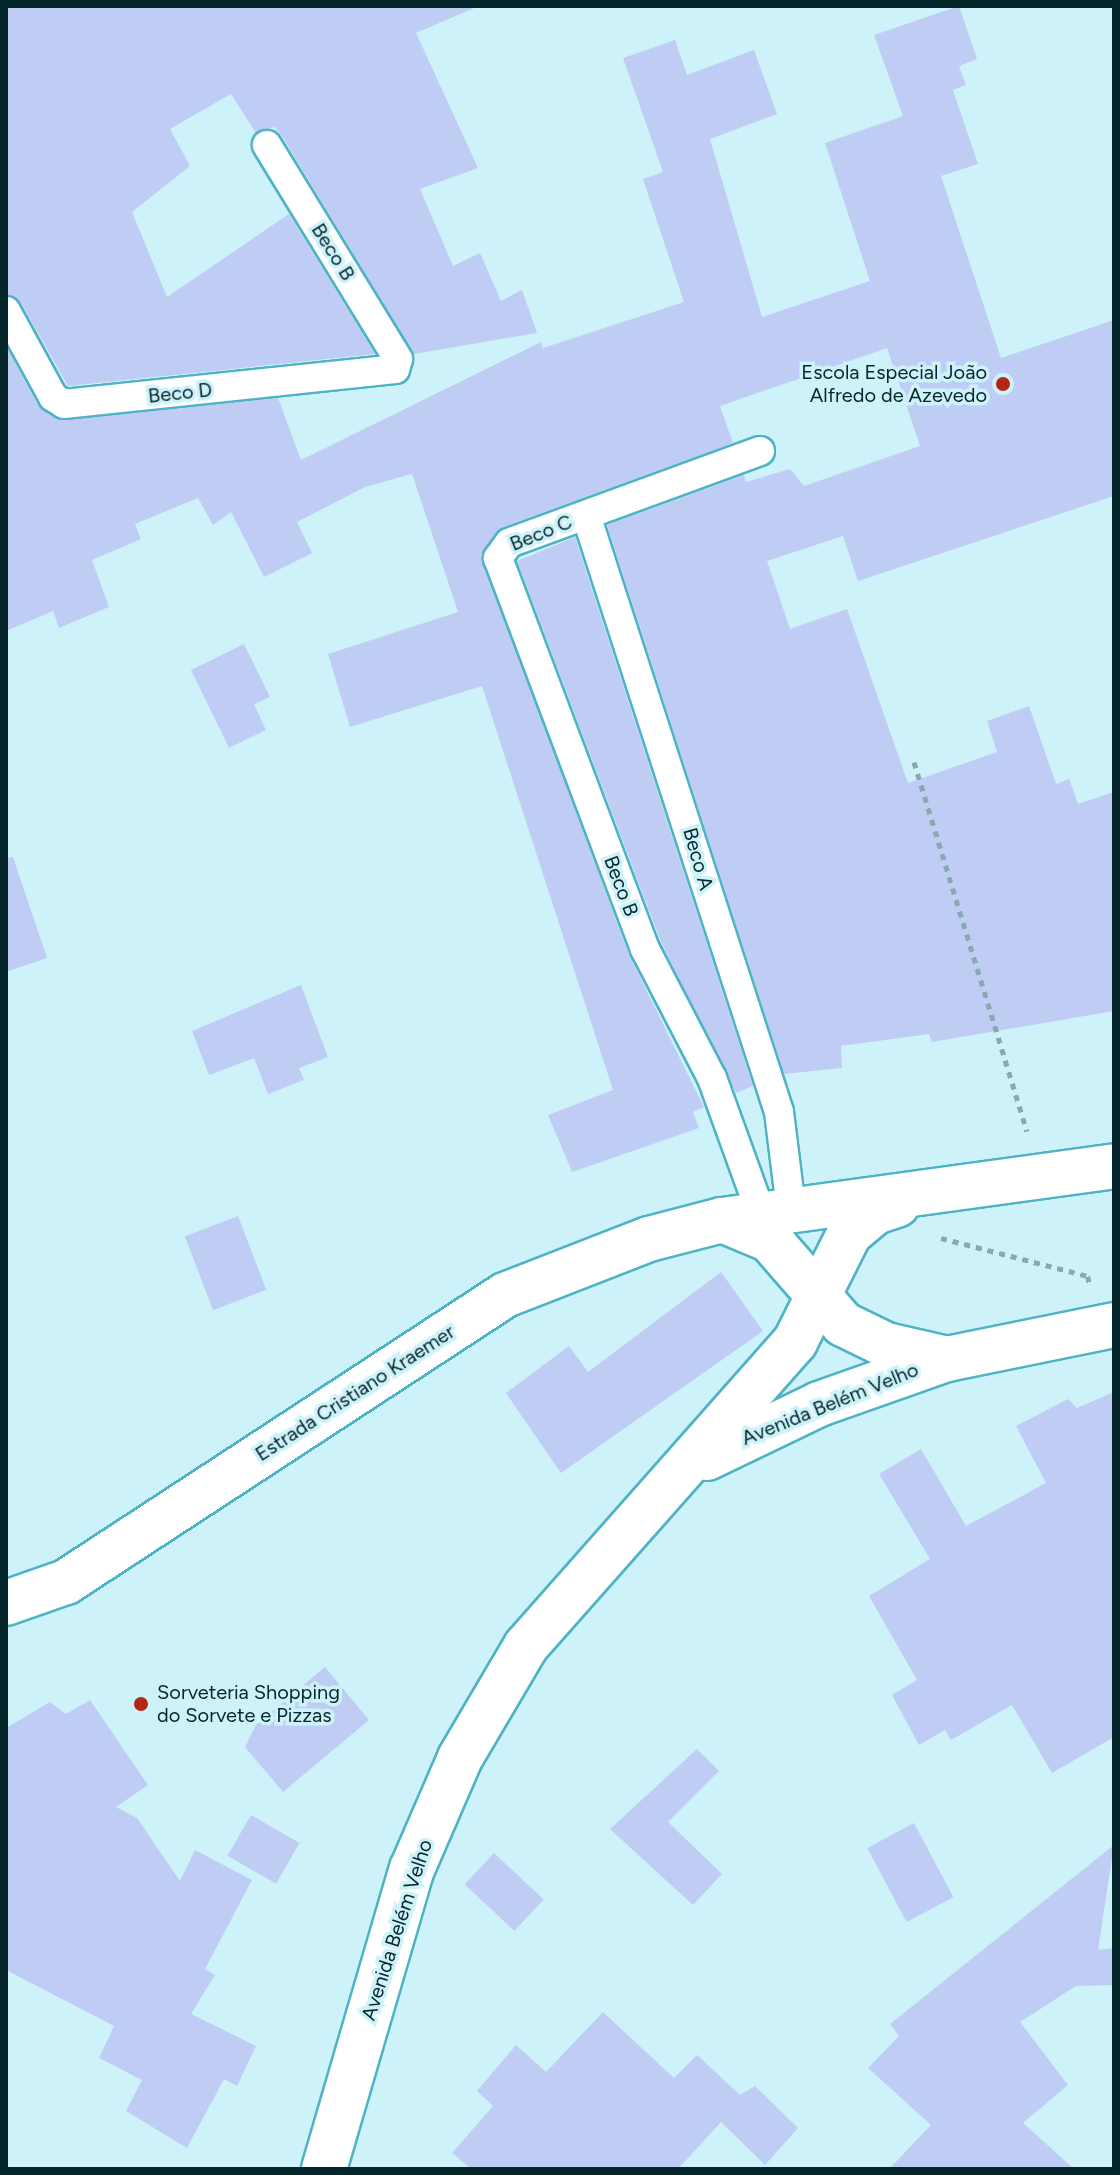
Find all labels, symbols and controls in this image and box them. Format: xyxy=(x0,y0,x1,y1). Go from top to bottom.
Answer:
street label: Beco B xyxy=(306,219,360,285)
place label: Escola Especial João Alfredo de Azevedo xyxy=(801,360,987,407)
marker: Escola Especial João Alfredo de Azevedo xyxy=(994,375,1012,393)
street label: Beco D xyxy=(147,378,213,408)
street label: Beco C xyxy=(506,510,576,556)
street label: Beco A xyxy=(678,825,718,893)
street label: Beco B xyxy=(599,852,643,920)
street label: Estrada Cristiano Kraemer xyxy=(251,1320,459,1466)
street label: Avenida Belém Velho xyxy=(738,1358,922,1450)
place label: Sorveteria Shopping do Sorvete e Pizzas xyxy=(157,1680,340,1727)
marker: Sorveteria Shopping do Sorvete e Pizzas xyxy=(132,1695,150,1713)
street label: Avenida Belém Velho xyxy=(356,1837,438,2023)

